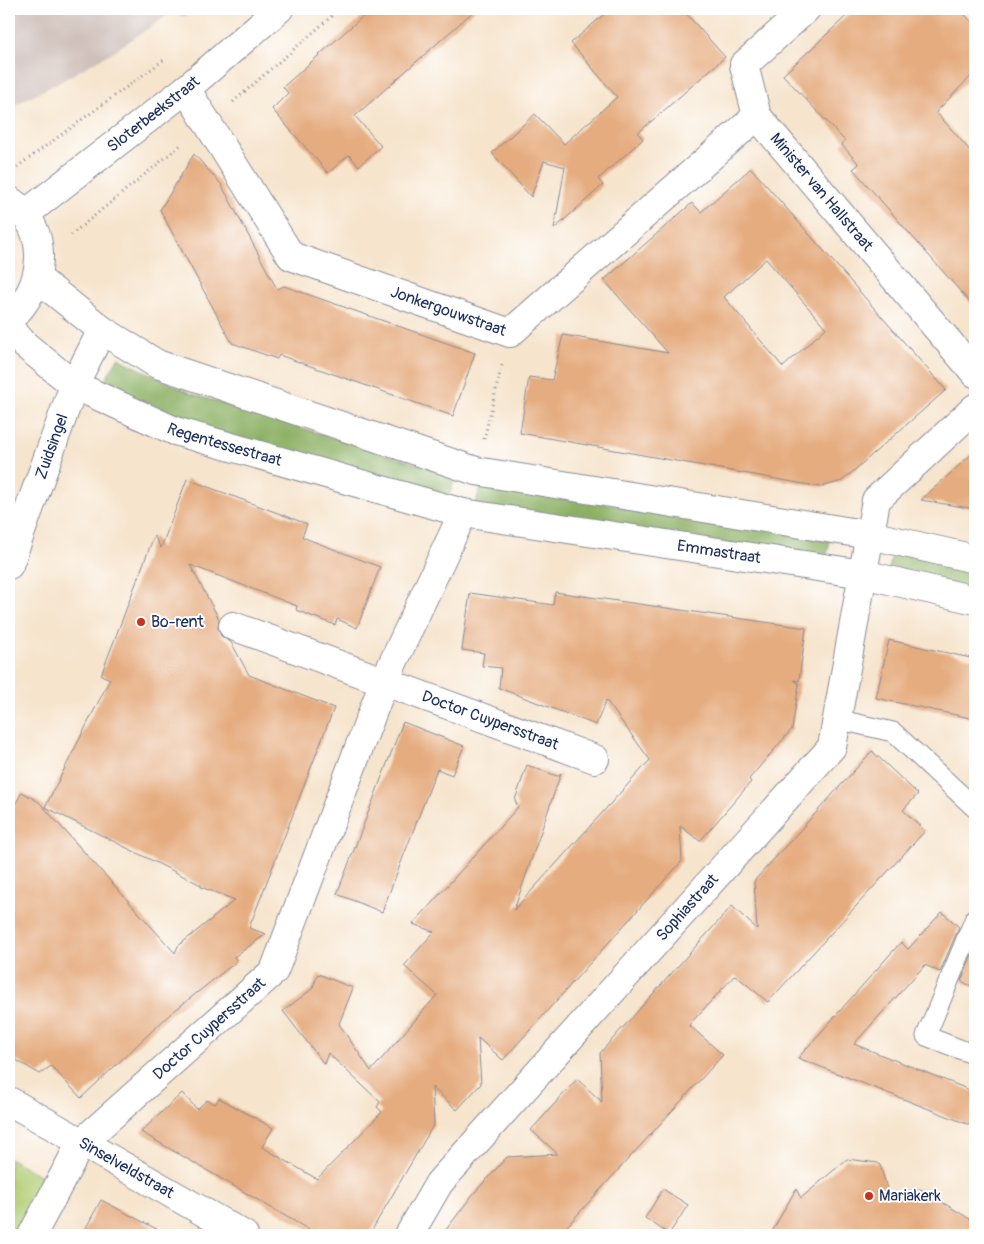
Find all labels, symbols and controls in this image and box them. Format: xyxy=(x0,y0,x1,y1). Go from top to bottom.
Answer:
street label: Sloterbeekstraat xyxy=(103,71,204,157)
street label: Minister van Hallstraat xyxy=(766,129,878,256)
street label: Jonkergouwstraat xyxy=(388,282,509,341)
street label: Zuidsingel xyxy=(31,411,73,482)
street label: Regentessestraat xyxy=(164,419,285,471)
street label: Emmastraat xyxy=(676,536,763,568)
place label: Bo-rent xyxy=(151,612,204,632)
marker: Bo-rent xyxy=(135,616,147,628)
street label: Doctor Cuypersstraat xyxy=(419,686,562,755)
street label: Sophiastraat xyxy=(652,869,723,945)
street label: Doctor Cuypersstraat xyxy=(149,973,270,1084)
street label: Sinselveldstraat xyxy=(75,1133,178,1203)
place label: Mariakerk xyxy=(879,1186,941,1206)
marker: Mariakerk xyxy=(863,1190,875,1202)

